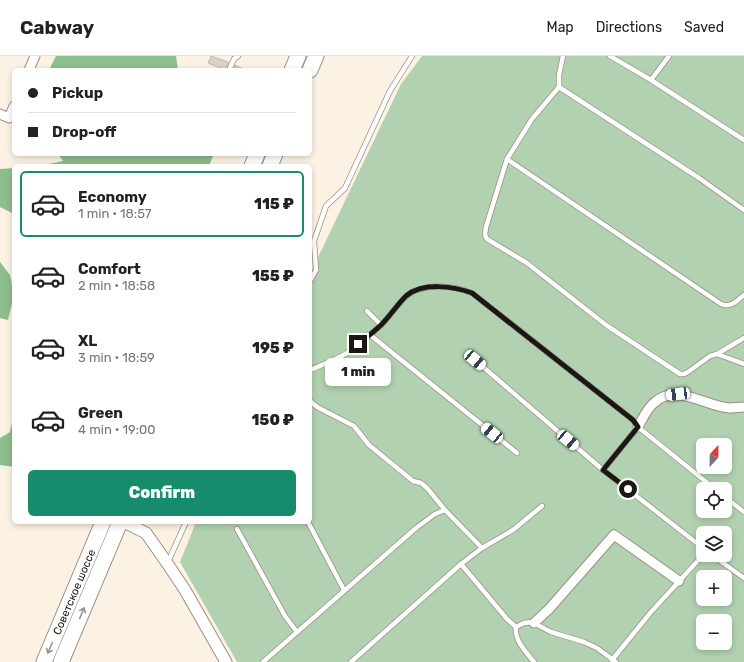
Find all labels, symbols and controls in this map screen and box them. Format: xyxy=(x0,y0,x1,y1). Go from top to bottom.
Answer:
text: Cabway xyxy=(20,16,94,39)
text: Map xyxy=(547,19,574,36)
text: Directions xyxy=(596,19,662,36)
text: Saved xyxy=(684,19,724,36)
text: Pickup xyxy=(52,84,103,102)
text: Drop-off xyxy=(52,123,116,141)
icon: car xyxy=(30,186,66,222)
text: Economy xyxy=(78,188,147,206)
text: 115 ₽ xyxy=(254,195,294,213)
text: 1 min · 18:57 xyxy=(78,206,152,221)
icon: car xyxy=(30,258,66,294)
text: Comfort xyxy=(78,260,141,278)
text: 155 ₽ xyxy=(252,267,294,285)
text: 2 min · 18:58 xyxy=(78,278,155,293)
icon: car xyxy=(30,330,66,366)
text: XL xyxy=(78,332,97,350)
route end xyxy=(349,335,367,353)
text: 195 ₽ xyxy=(252,339,294,357)
car xyxy=(462,348,488,372)
text: 3 min · 18:59 xyxy=(78,350,155,365)
callout: 1 min xyxy=(325,358,391,386)
text: 1 min xyxy=(341,364,375,379)
car xyxy=(665,387,691,401)
icon: car xyxy=(30,402,66,438)
text: Green xyxy=(78,404,123,422)
text: 150 ₽ xyxy=(251,411,294,429)
car xyxy=(479,421,505,445)
text: 4 min · 19:00 xyxy=(78,422,156,437)
car xyxy=(555,428,581,452)
north arrow xyxy=(696,438,732,474)
map controls xyxy=(696,438,732,650)
button: Confirm xyxy=(28,470,296,516)
route start xyxy=(619,480,637,498)
button: locate xyxy=(696,482,732,518)
button: layers xyxy=(696,526,732,562)
street label: Советское шоссе xyxy=(51,547,98,637)
button: + xyxy=(696,570,732,606)
one-way arrow xyxy=(78,608,86,620)
button: − xyxy=(696,614,732,650)
one-way arrow xyxy=(46,642,54,654)

